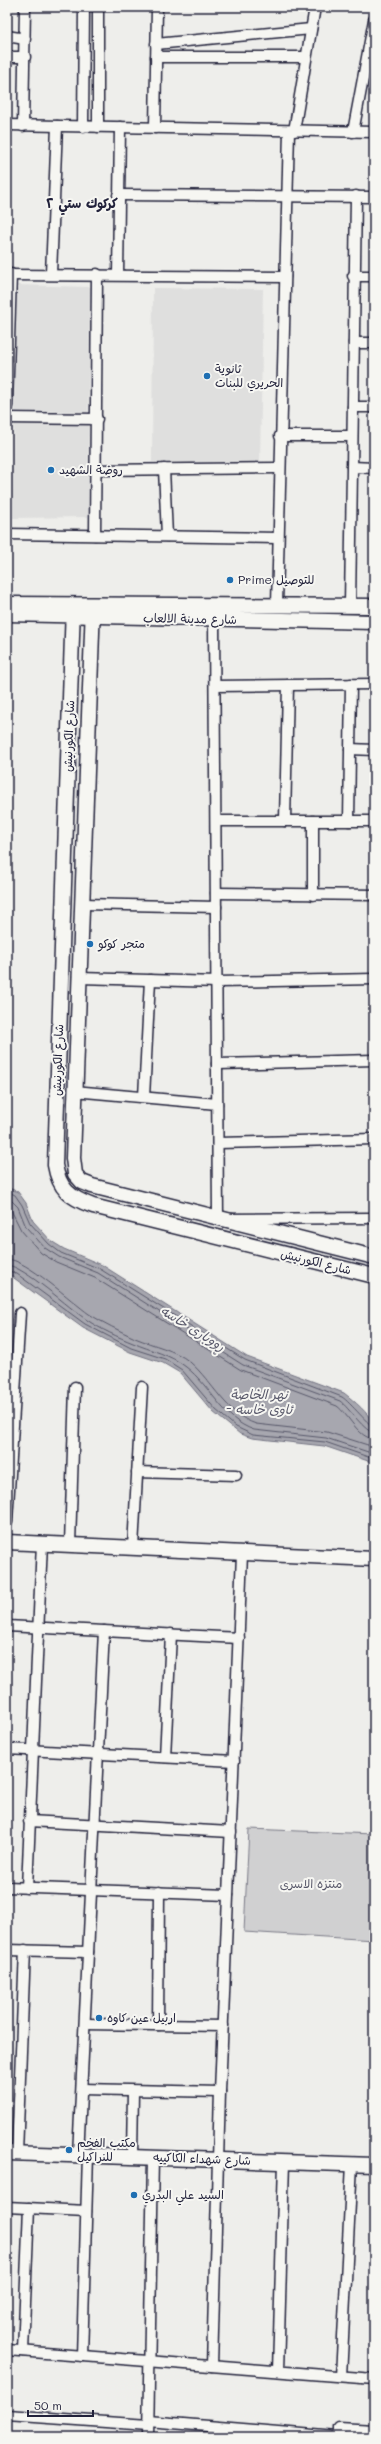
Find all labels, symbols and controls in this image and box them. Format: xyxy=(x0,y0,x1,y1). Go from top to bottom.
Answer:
district label: كركوك ستي ٢ xyxy=(46,194,118,216)
place label: ثانوية الحريري للبنات xyxy=(215,360,283,392)
marker: ثانوية الحريري للبنات xyxy=(202,371,212,381)
place label: روضة الشهيد xyxy=(59,461,123,478)
marker: روضة الشهيد xyxy=(46,465,56,475)
place label: Prime للتوصيل xyxy=(238,571,314,587)
marker: Prime للتوصيل xyxy=(225,575,235,585)
street label: شارع مدينة الالعاب xyxy=(143,609,237,629)
street label: شارع الكورنيش xyxy=(59,700,79,772)
place label: متجر كوكو xyxy=(97,935,145,952)
marker: متجر كوكو xyxy=(85,939,95,949)
street label: شارع الكورنيش xyxy=(48,1024,68,1096)
street label: شارع الكورنيش xyxy=(279,1245,353,1279)
water label: ڕووباری خاسە xyxy=(156,1301,229,1358)
water label: نهر الخاصة - ئاوی خاسە xyxy=(226,1385,295,1417)
park label: منتزه الاسرى xyxy=(280,1875,342,1891)
place label: اربيل عين كاوه xyxy=(107,2009,176,2026)
marker: اربيل عين كاوه xyxy=(94,2013,104,2023)
place label: مكتب الفخم للنراكيل xyxy=(77,2134,136,2164)
marker: مكتب الفخم للنراكيل xyxy=(64,2145,74,2155)
street label: شارع شهداء الكاكييه xyxy=(153,2148,251,2170)
place label: السيد علي البدري xyxy=(142,2186,224,2206)
marker: السيد علي البدري xyxy=(129,2190,139,2200)
scale bar xyxy=(28,2392,93,2418)
text: 50 m xyxy=(34,2397,62,2413)

